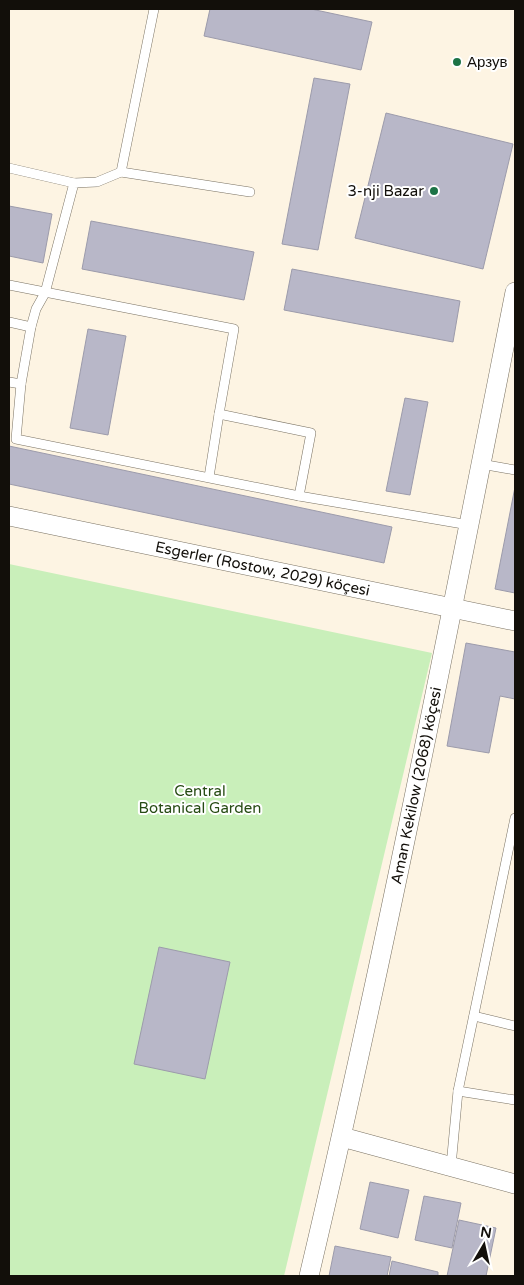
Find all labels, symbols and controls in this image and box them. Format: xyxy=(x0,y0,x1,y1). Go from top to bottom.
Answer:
place label: Арзув xyxy=(467,53,507,71)
marker: Арзув xyxy=(451,56,463,68)
place label: 3-nji Bazar xyxy=(347,182,424,200)
marker: 3-nji Bazar xyxy=(428,185,440,197)
street label: Esgerler (Rostow, 2029) köçesi xyxy=(154,538,372,600)
street label: Aman Kekilow (2068) köçesi xyxy=(387,685,445,886)
park label: Central Botanical Garden xyxy=(139,782,261,817)
north arrow xyxy=(459,1220,509,1270)
text: N xyxy=(479,1223,493,1242)

